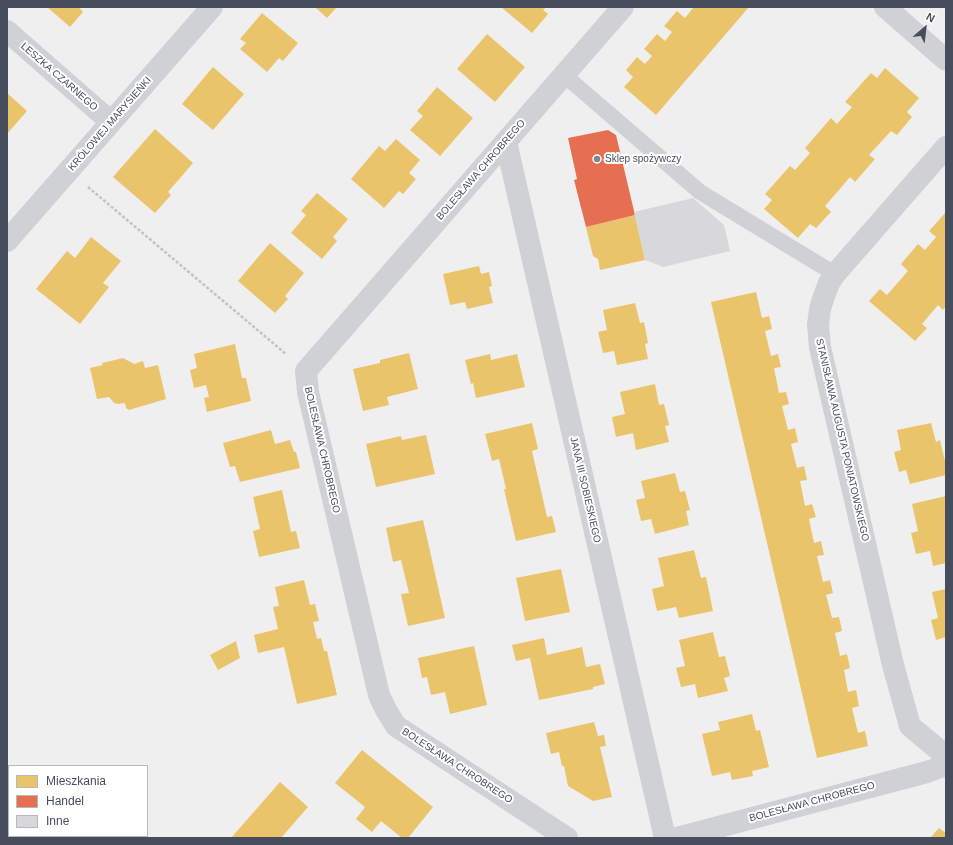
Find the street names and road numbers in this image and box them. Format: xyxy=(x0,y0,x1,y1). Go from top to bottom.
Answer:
street label: LESZKA CZARNEGO xyxy=(18,40,100,114)
street label: KRÓLOWEJ MARYSIEŃKI xyxy=(66,75,154,173)
street label: BOLESŁAWA CHROBREGO xyxy=(434,117,528,223)
street label: STANISŁAWA AUGUSTA PONIATOWSKIEGO xyxy=(813,337,871,543)
street label: BOLESŁAWA CHROBREGO xyxy=(302,386,342,514)
street label: JANA III SOBIESKIEGO xyxy=(567,436,603,544)
street label: BOLESŁAWA CHROBREGO xyxy=(400,726,514,806)
street label: BOLESŁAWA CHROBREGO xyxy=(748,779,876,825)

